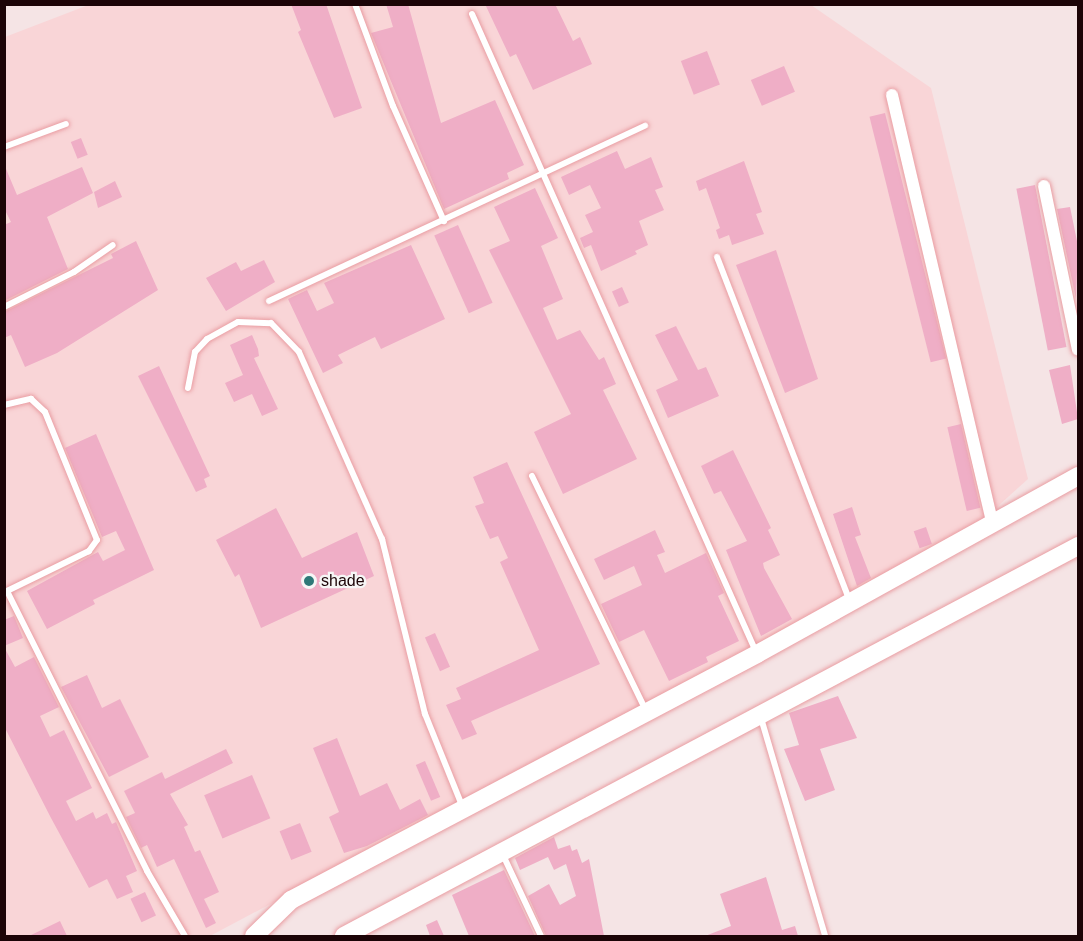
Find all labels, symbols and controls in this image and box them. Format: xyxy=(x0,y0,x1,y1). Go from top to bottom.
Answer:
place label: shade xyxy=(321,571,365,591)
marker: shade xyxy=(302,574,316,588)

